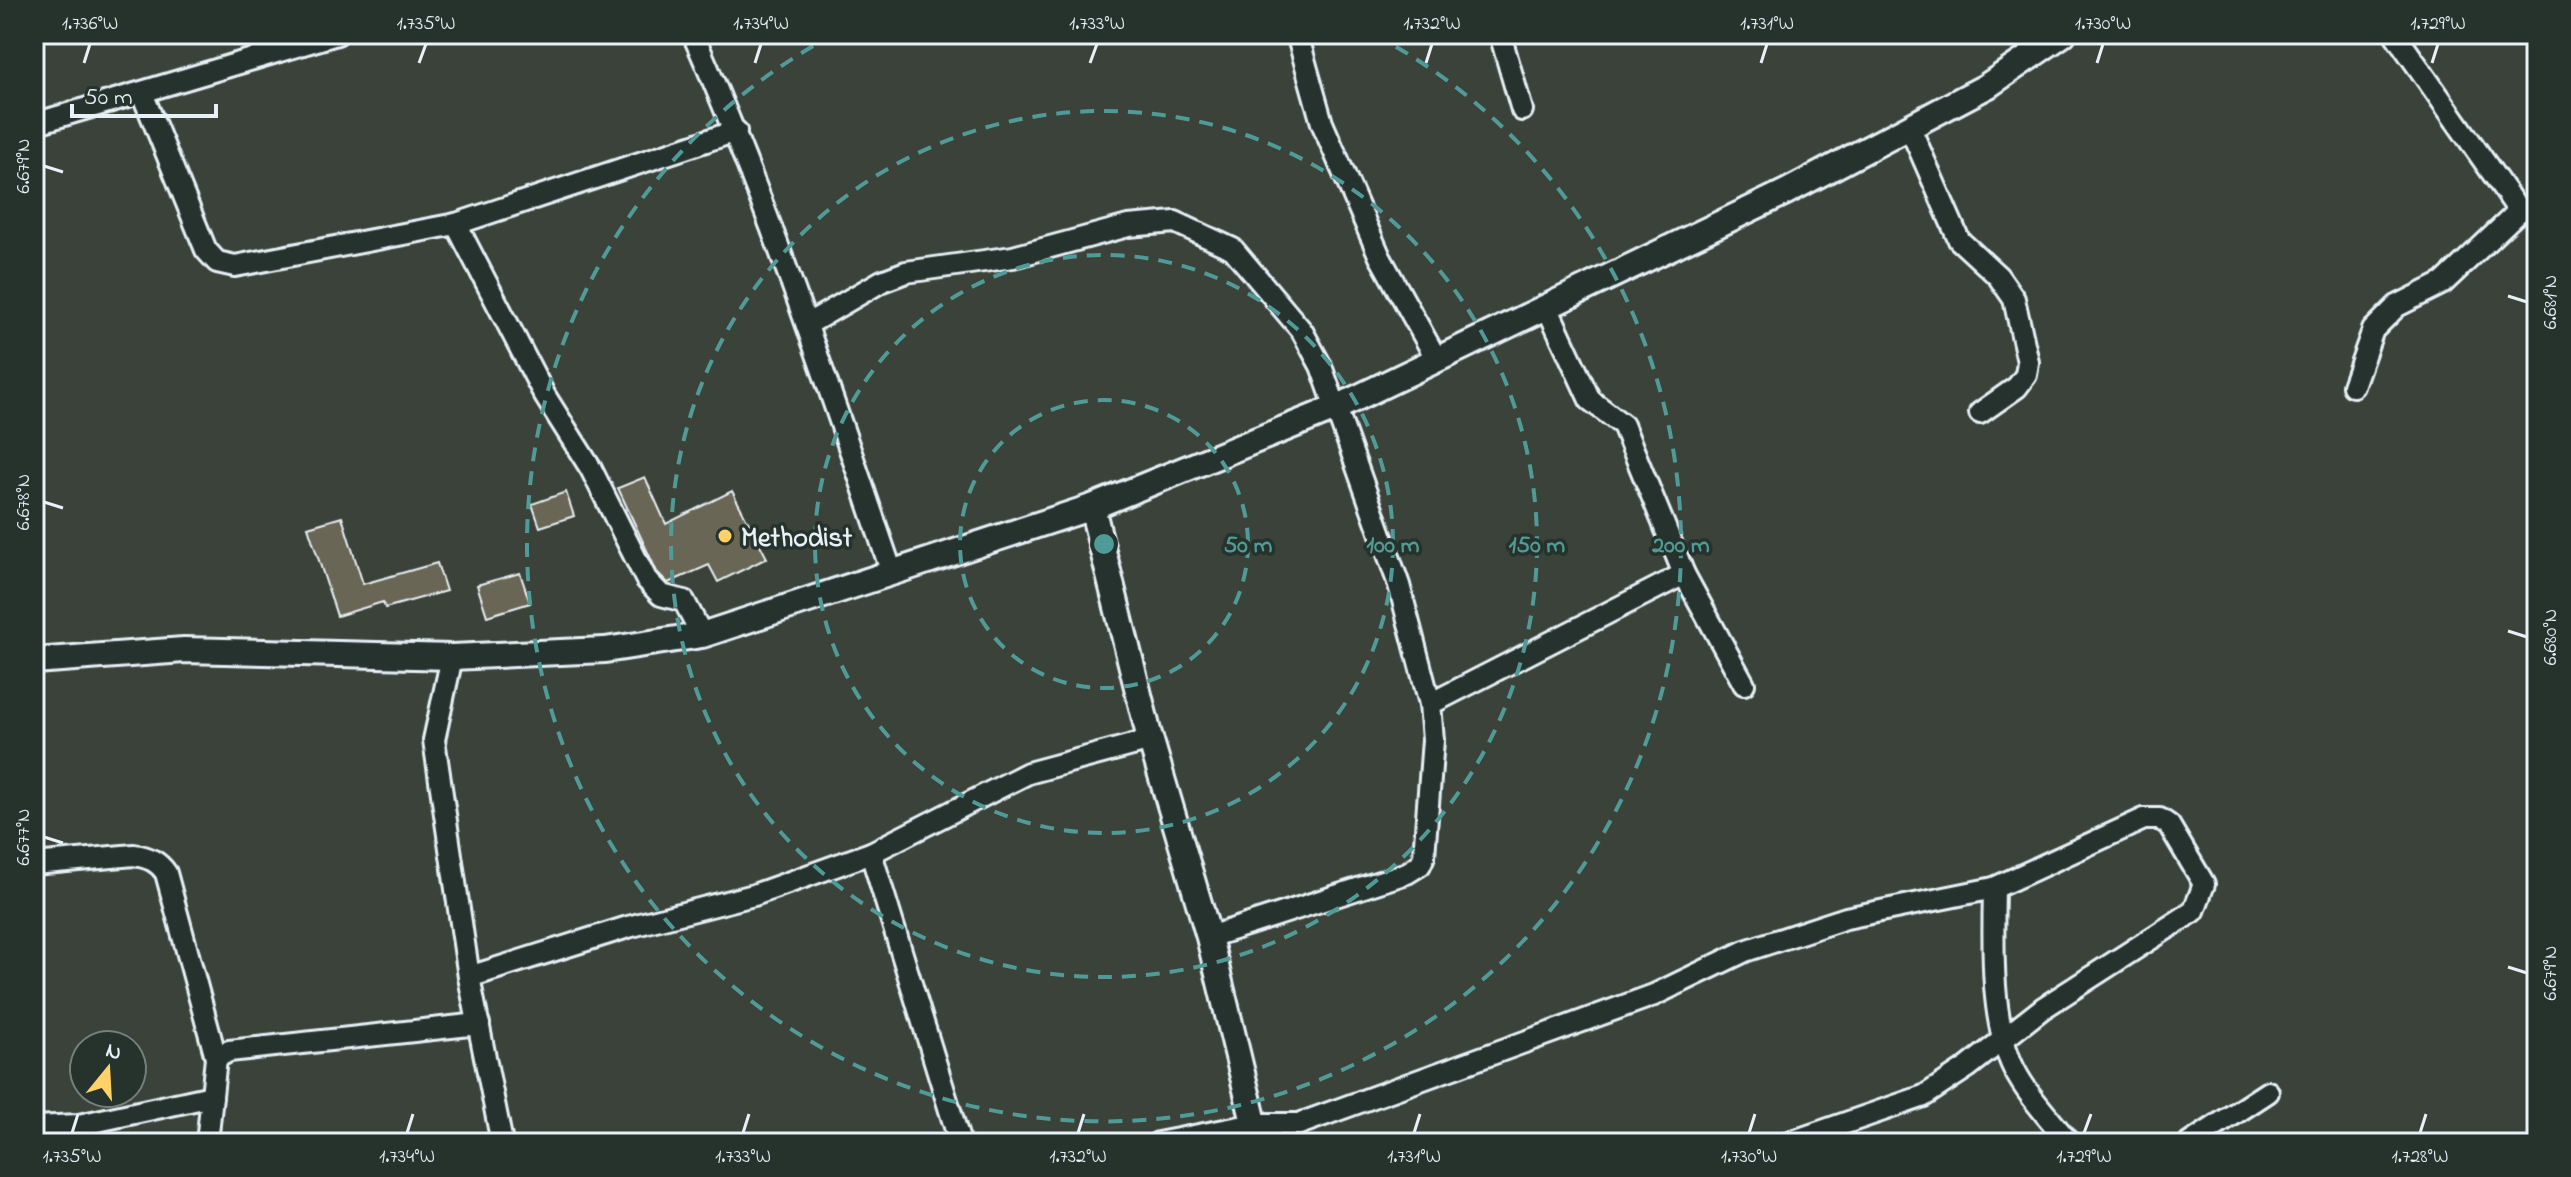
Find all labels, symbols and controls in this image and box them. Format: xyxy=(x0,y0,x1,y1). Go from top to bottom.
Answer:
text: 1.736°W xyxy=(62,10,118,39)
text: 1.735°W xyxy=(396,10,456,39)
text: 1.734°W xyxy=(733,10,789,39)
text: 1.733°W xyxy=(1069,10,1125,39)
text: 1.732°W xyxy=(1403,10,1461,39)
text: 1.731°W xyxy=(1740,10,1794,39)
text: 1.730°W xyxy=(2075,10,2131,39)
text: 1.729°W xyxy=(2410,10,2466,39)
scale bar xyxy=(72,68,216,118)
text: 50 m xyxy=(84,81,133,116)
text: 6.679°N xyxy=(10,139,39,193)
text: 6.681°N xyxy=(2537,275,2566,329)
text: 6.678°N xyxy=(10,474,39,530)
place label: Methodist xyxy=(741,519,853,560)
marker: Methodist xyxy=(716,527,734,545)
text: 50 m xyxy=(1224,529,1273,564)
text: 100 m xyxy=(1367,529,1420,564)
text: 150 m xyxy=(1509,529,1566,564)
text: 200 m xyxy=(1651,529,1710,564)
centre of rings xyxy=(1090,530,1118,558)
text: 6.680°N xyxy=(2537,609,2566,665)
text: 6.677°N xyxy=(10,808,39,866)
text: 6.679°N xyxy=(2537,946,2566,1000)
north arrow xyxy=(68,1029,148,1109)
text: N xyxy=(101,1035,125,1070)
text: 1.735°W xyxy=(42,1143,102,1172)
text: 1.734°W xyxy=(379,1143,435,1172)
text: 1.733°W xyxy=(715,1143,771,1172)
text: 1.732°W xyxy=(1049,1143,1107,1172)
text: 1.731°W xyxy=(1387,1143,1441,1172)
text: 1.730°W xyxy=(1721,1143,1777,1172)
text: 1.729°W xyxy=(2056,1143,2112,1172)
text: 1.728°W xyxy=(2392,1143,2448,1172)

